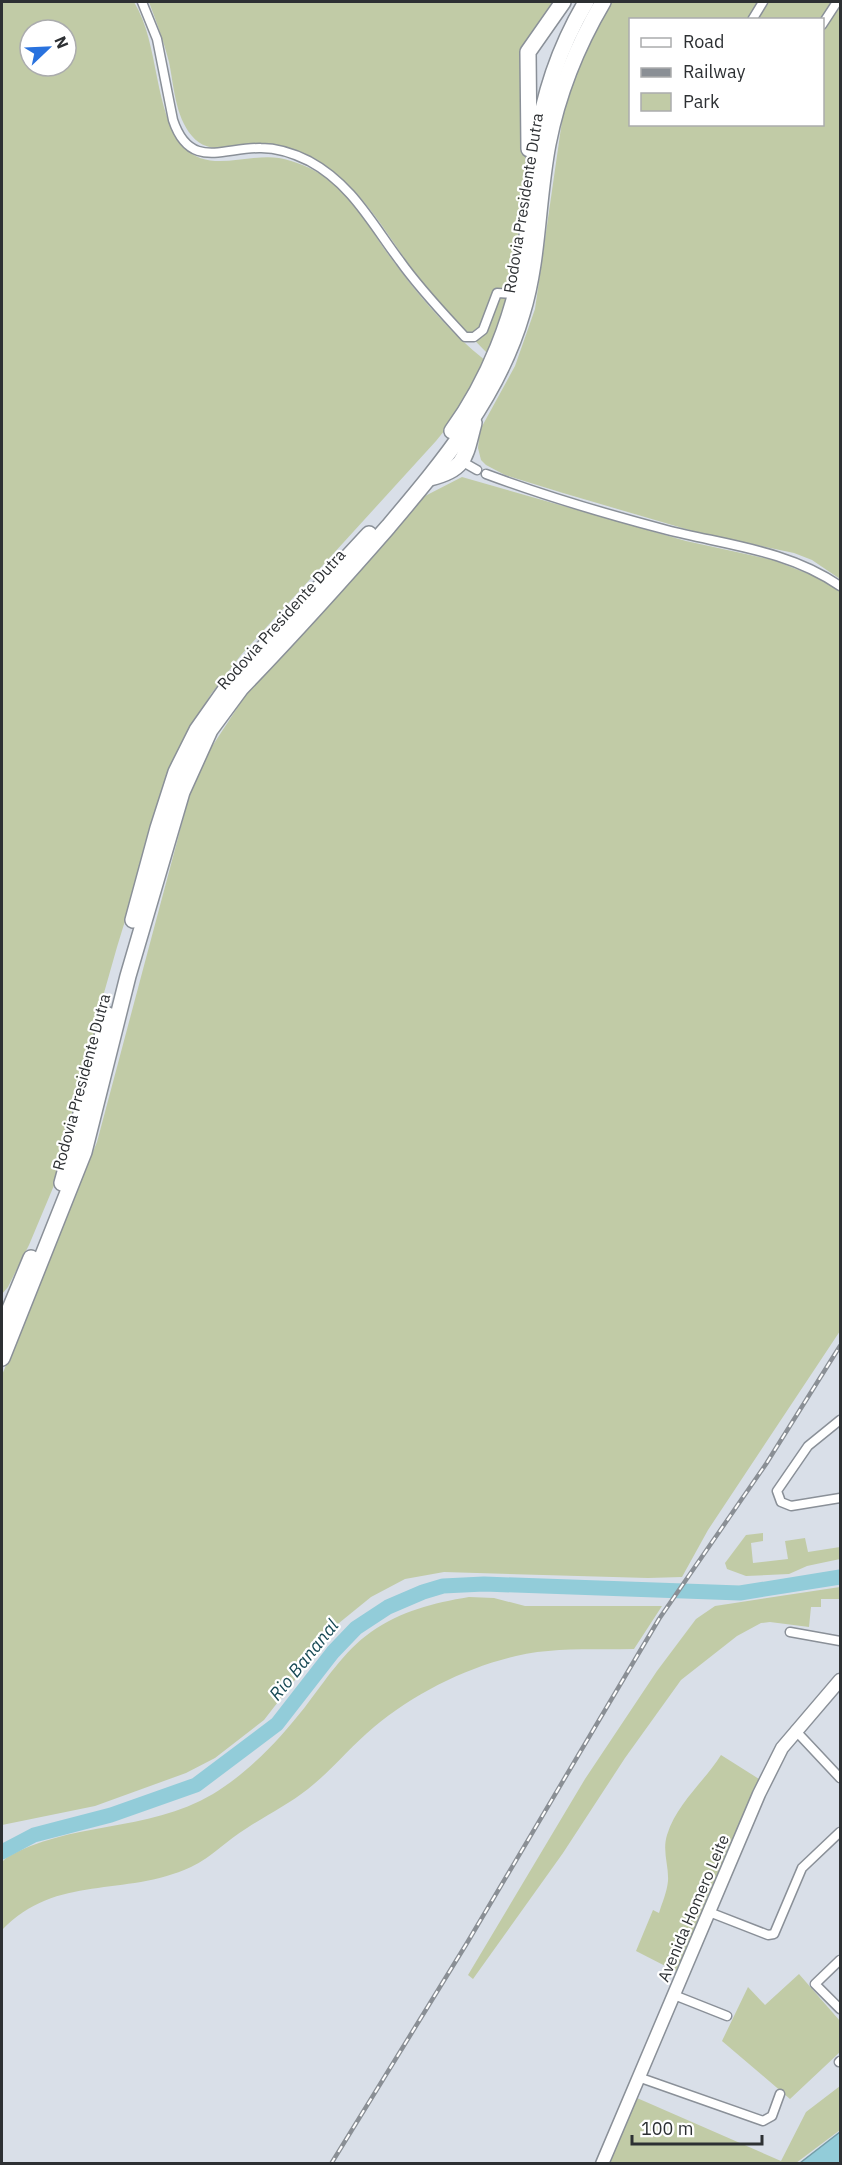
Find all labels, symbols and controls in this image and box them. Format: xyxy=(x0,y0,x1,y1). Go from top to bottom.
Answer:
north arrow xyxy=(18,18,78,78)
legend xyxy=(629,18,824,126)
text: Road xyxy=(683,30,724,53)
text: N xyxy=(50,33,73,51)
text: Railway xyxy=(683,60,745,83)
text: Park xyxy=(683,90,720,113)
street label: Rodovia Presidente Dutra xyxy=(499,111,547,295)
street label: Rodovia Presidente Dutra xyxy=(213,544,350,693)
street label: Rodovia Presidente Dutra xyxy=(48,991,114,1173)
water label: Rio Bananal xyxy=(264,1614,344,1705)
street label: Avenida Homero Leite xyxy=(653,1831,733,1984)
scale bar xyxy=(632,2108,762,2146)
text: 100 m xyxy=(641,2117,693,2140)

